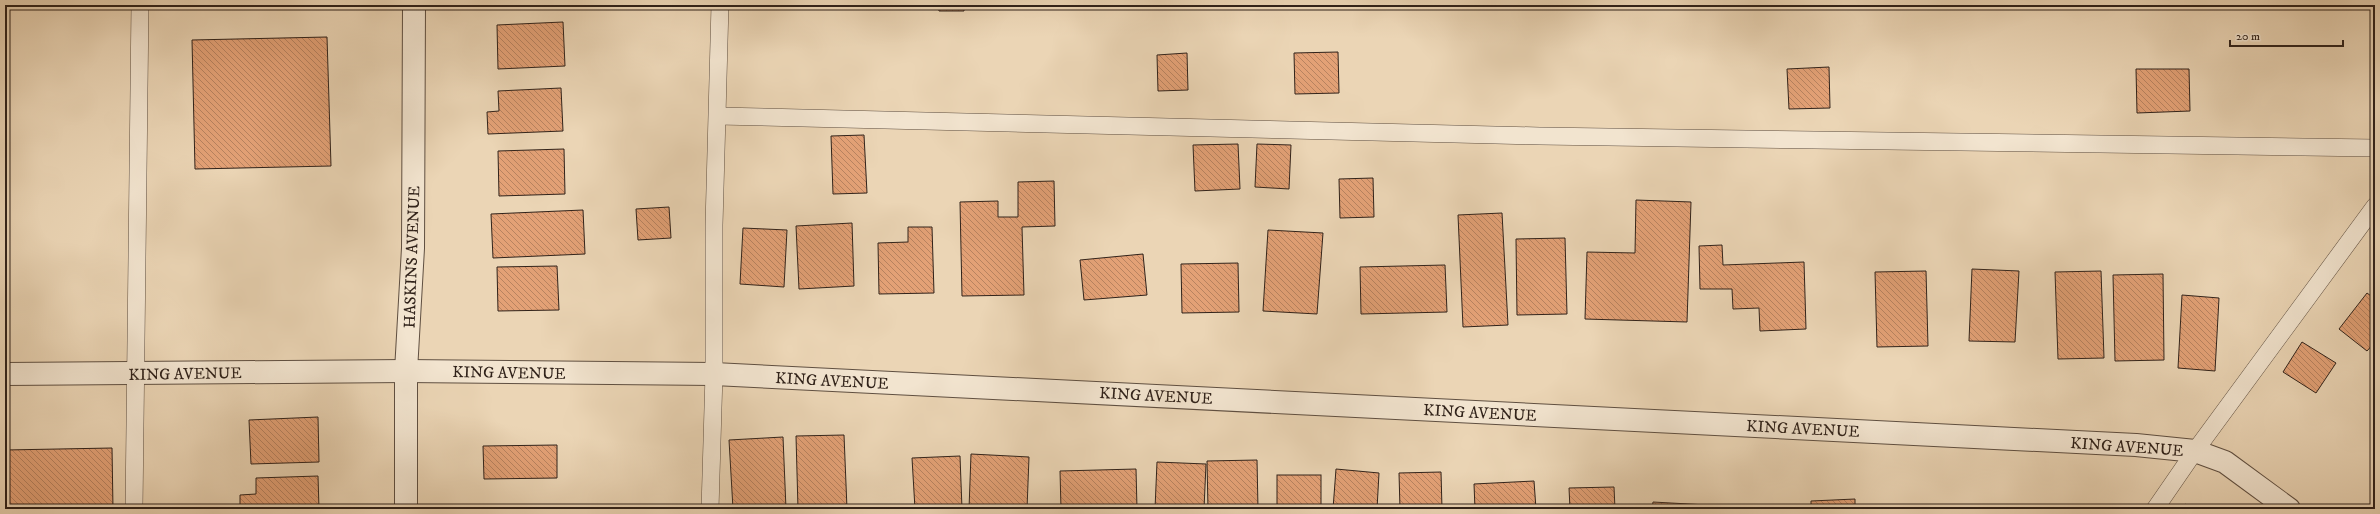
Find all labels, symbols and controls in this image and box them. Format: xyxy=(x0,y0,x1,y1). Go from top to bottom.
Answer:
scale bar xyxy=(2230,22,2343,48)
text: 20 m xyxy=(2236,29,2260,44)
street label: HASKINS AVENUE xyxy=(400,185,424,329)
street label: KING AVENUE xyxy=(452,362,566,384)
street label: KING AVENUE xyxy=(128,363,242,385)
street label: KING AVENUE xyxy=(775,368,889,394)
street label: KING AVENUE xyxy=(1099,383,1213,409)
street label: KING AVENUE xyxy=(1423,400,1537,426)
street label: KING AVENUE xyxy=(1746,416,1860,442)
street label: KING AVENUE xyxy=(2070,433,2184,461)

